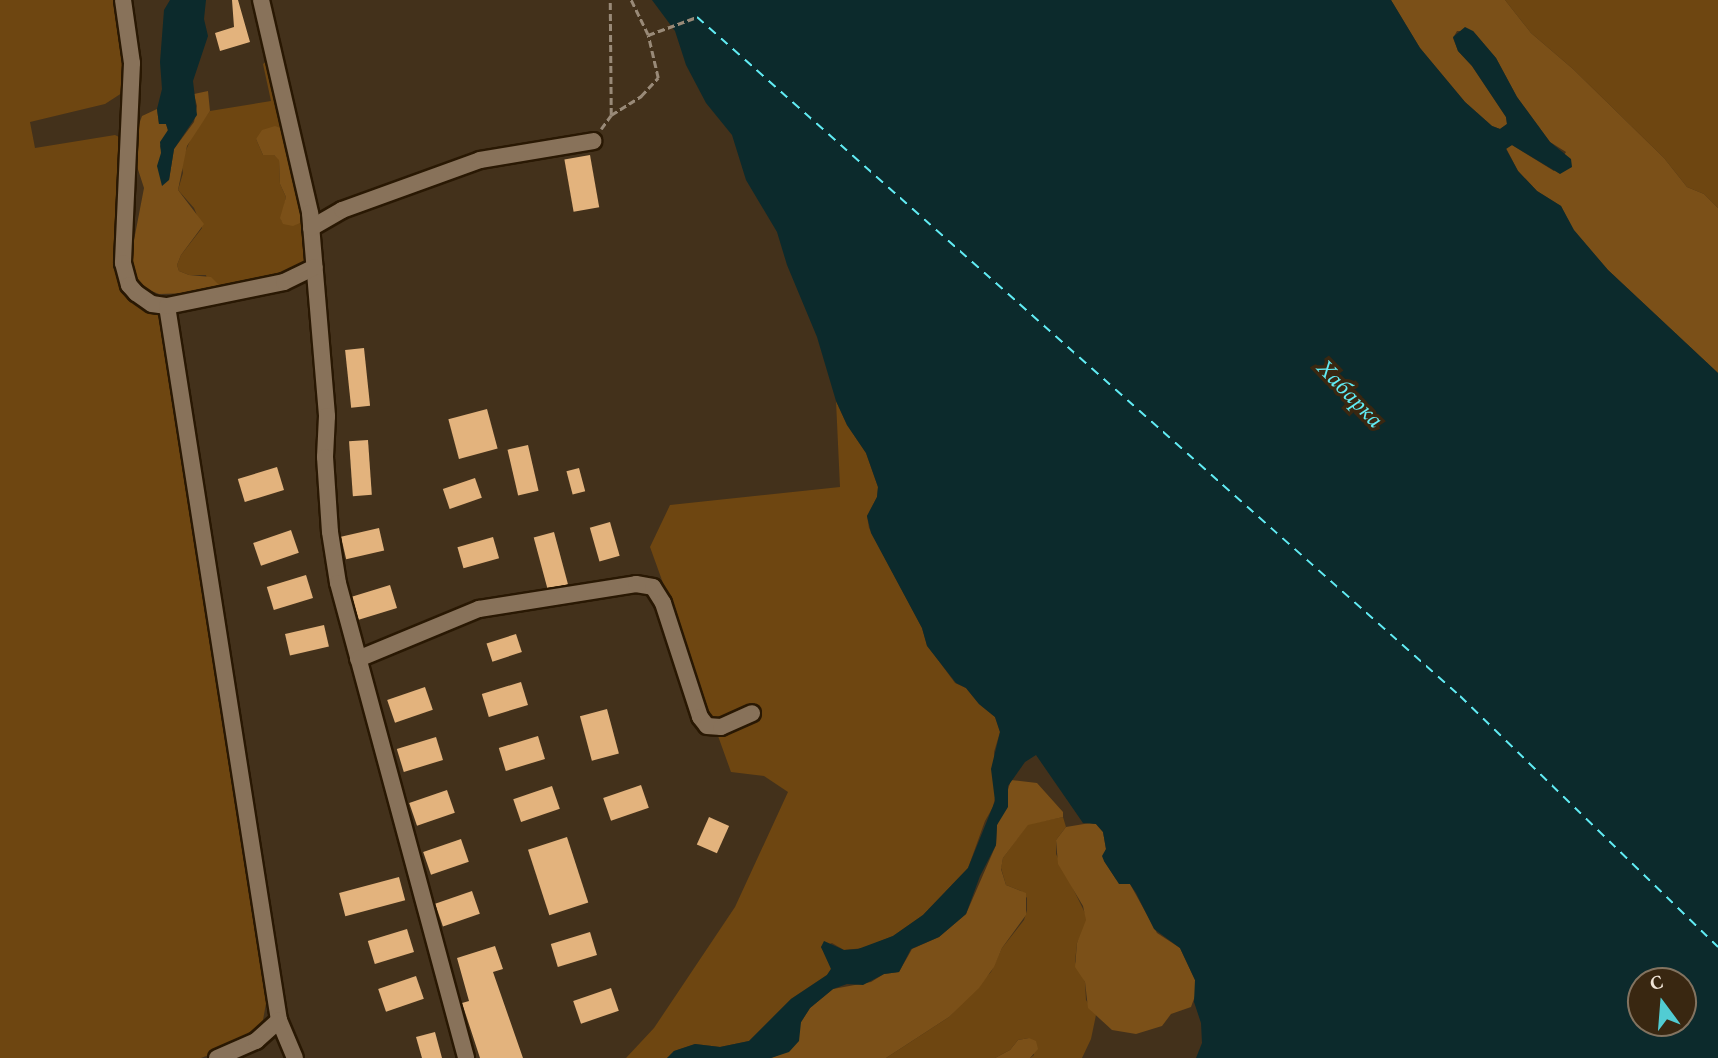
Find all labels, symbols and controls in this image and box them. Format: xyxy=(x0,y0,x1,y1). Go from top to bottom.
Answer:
water label: Хабарка xyxy=(1310,355,1388,435)
north arrow xyxy=(1627,967,1697,1037)
text: С xyxy=(1646,967,1667,999)

